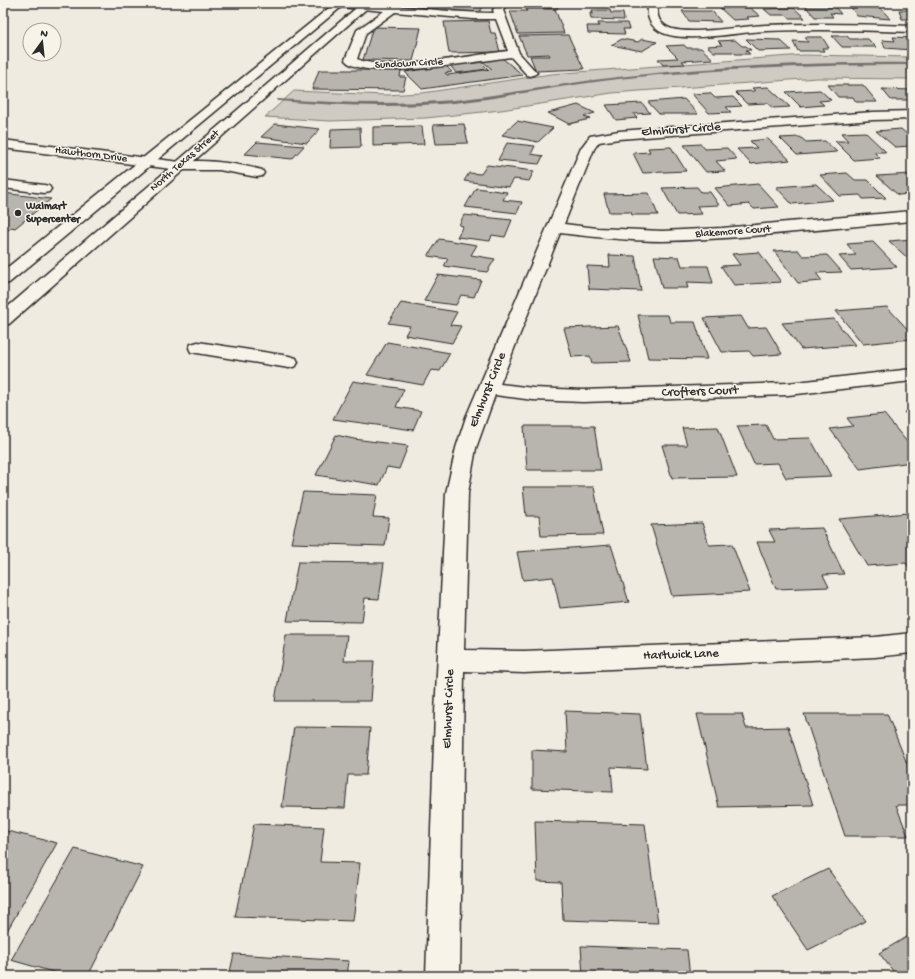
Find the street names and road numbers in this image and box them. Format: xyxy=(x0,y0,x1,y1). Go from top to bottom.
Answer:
street label: Sundown Circle xyxy=(375,56,444,72)
street label: Elmhurst Circle xyxy=(641,120,721,140)
street label: North Texas Street xyxy=(148,127,223,194)
street label: Hawthorn Drive xyxy=(54,145,128,165)
street label: Blakemore Court xyxy=(694,223,773,241)
street label: Elmhurst Circle xyxy=(466,350,510,430)
street label: Crofters Court xyxy=(661,383,740,401)
street label: Hartwick Lane xyxy=(643,646,719,664)
street label: Elmhurst Circle xyxy=(440,669,458,749)

